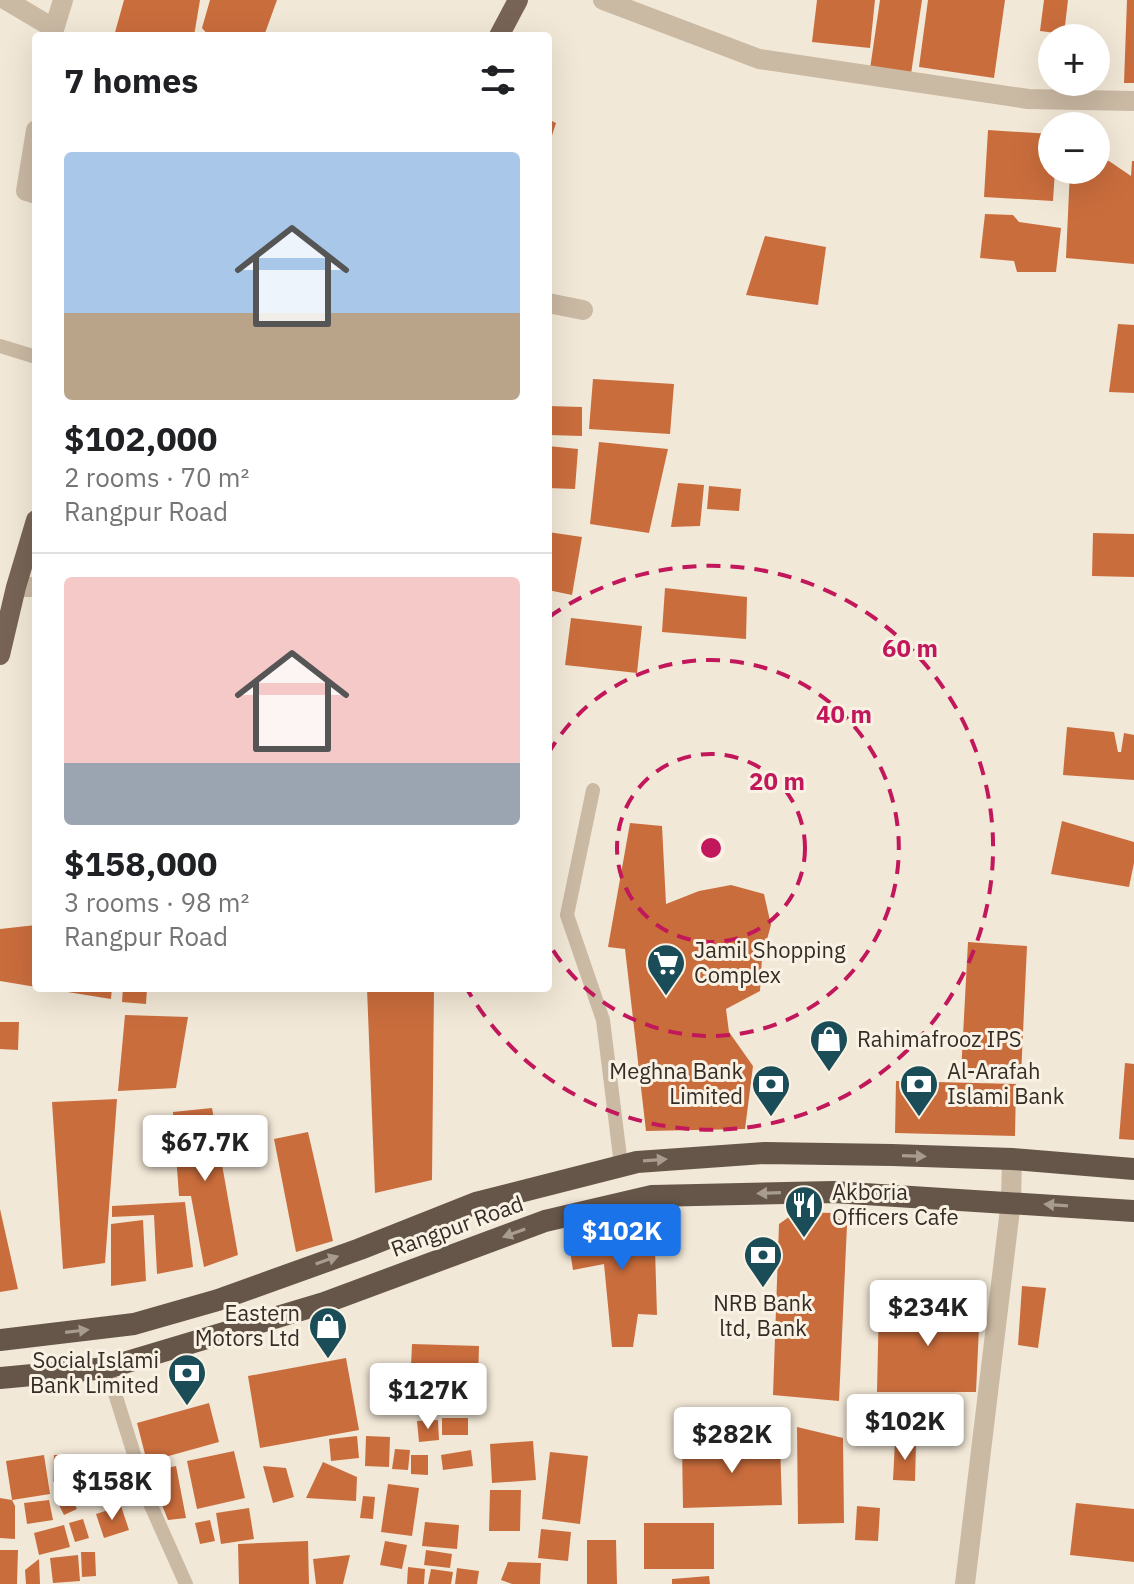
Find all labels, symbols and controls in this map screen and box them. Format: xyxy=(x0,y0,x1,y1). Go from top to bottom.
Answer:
map controls xyxy=(1038,24,1110,184)
button: + xyxy=(1038,24,1110,96)
text: 7 homes xyxy=(64,58,199,102)
icon: filters xyxy=(476,58,520,102)
button: − xyxy=(1038,112,1110,184)
icon: home xyxy=(220,204,364,348)
text: $102,000 xyxy=(64,416,217,460)
text: 2 rooms · 70 m² xyxy=(64,460,249,494)
text: Rangpur Road xyxy=(64,494,228,528)
icon: home xyxy=(220,629,364,773)
text: 60 m xyxy=(882,632,938,664)
text: 40 m xyxy=(816,698,872,730)
text: 20 m xyxy=(749,765,805,797)
centre of rings xyxy=(697,834,725,862)
text: $158,000 xyxy=(64,841,217,885)
text: 3 rooms · 98 m² xyxy=(64,885,249,919)
text: Rangpur Road xyxy=(64,919,228,953)
place label: Jamil Shopping Complex xyxy=(694,935,846,989)
supermarket icon: Jamil Shopping Complex xyxy=(645,942,687,997)
shop icon: Rahimafrooz IPS xyxy=(808,1018,850,1073)
place label: Rahimafrooz IPS xyxy=(857,1024,1022,1053)
place label: Meghna Bank Limited xyxy=(609,1056,743,1110)
place label: Al-Arafah Islami Bank xyxy=(947,1056,1065,1110)
bank icon: Meghna Bank Limited xyxy=(750,1063,792,1118)
bank icon: Al-Arafah Islami Bank xyxy=(898,1063,940,1118)
pin: $67.7K xyxy=(140,1115,270,1183)
text: $67.7K xyxy=(161,1124,249,1158)
one-way arrow xyxy=(902,1149,927,1162)
one-way arrow xyxy=(643,1153,668,1166)
place label: Akboria Officers Cafe xyxy=(832,1177,959,1231)
restaurant icon: Akboria Officers Cafe xyxy=(783,1184,825,1239)
one-way arrow xyxy=(756,1187,781,1200)
street label: Rangpur Road xyxy=(387,1188,527,1263)
one-way arrow xyxy=(1043,1198,1068,1211)
pin: $102K xyxy=(566,1204,678,1272)
text: $102K xyxy=(582,1213,662,1247)
one-way arrow xyxy=(502,1227,526,1240)
bank icon: NRB Bank ltd, Bank xyxy=(742,1234,784,1289)
one-way arrow xyxy=(315,1254,339,1266)
pin: $234K xyxy=(872,1280,984,1348)
place label: NRB Bank ltd, Bank xyxy=(713,1288,813,1342)
text: $234K xyxy=(888,1289,968,1323)
place label: Eastern Motors Ltd xyxy=(195,1298,300,1352)
shop icon: Eastern Motors Ltd xyxy=(307,1305,349,1360)
one-way arrow xyxy=(65,1324,90,1337)
place label: Social Islami Bank Limited xyxy=(30,1345,159,1399)
bank icon: Social Islami Bank Limited xyxy=(166,1352,208,1407)
pin: $127K xyxy=(372,1363,484,1431)
text: $127K xyxy=(388,1372,468,1406)
pin: $102K xyxy=(849,1394,961,1462)
text: $102K xyxy=(865,1403,945,1437)
pin: $282K xyxy=(676,1407,788,1475)
text: $282K xyxy=(692,1416,772,1450)
pin: $158K xyxy=(56,1454,168,1522)
text: $158K xyxy=(72,1463,152,1497)

